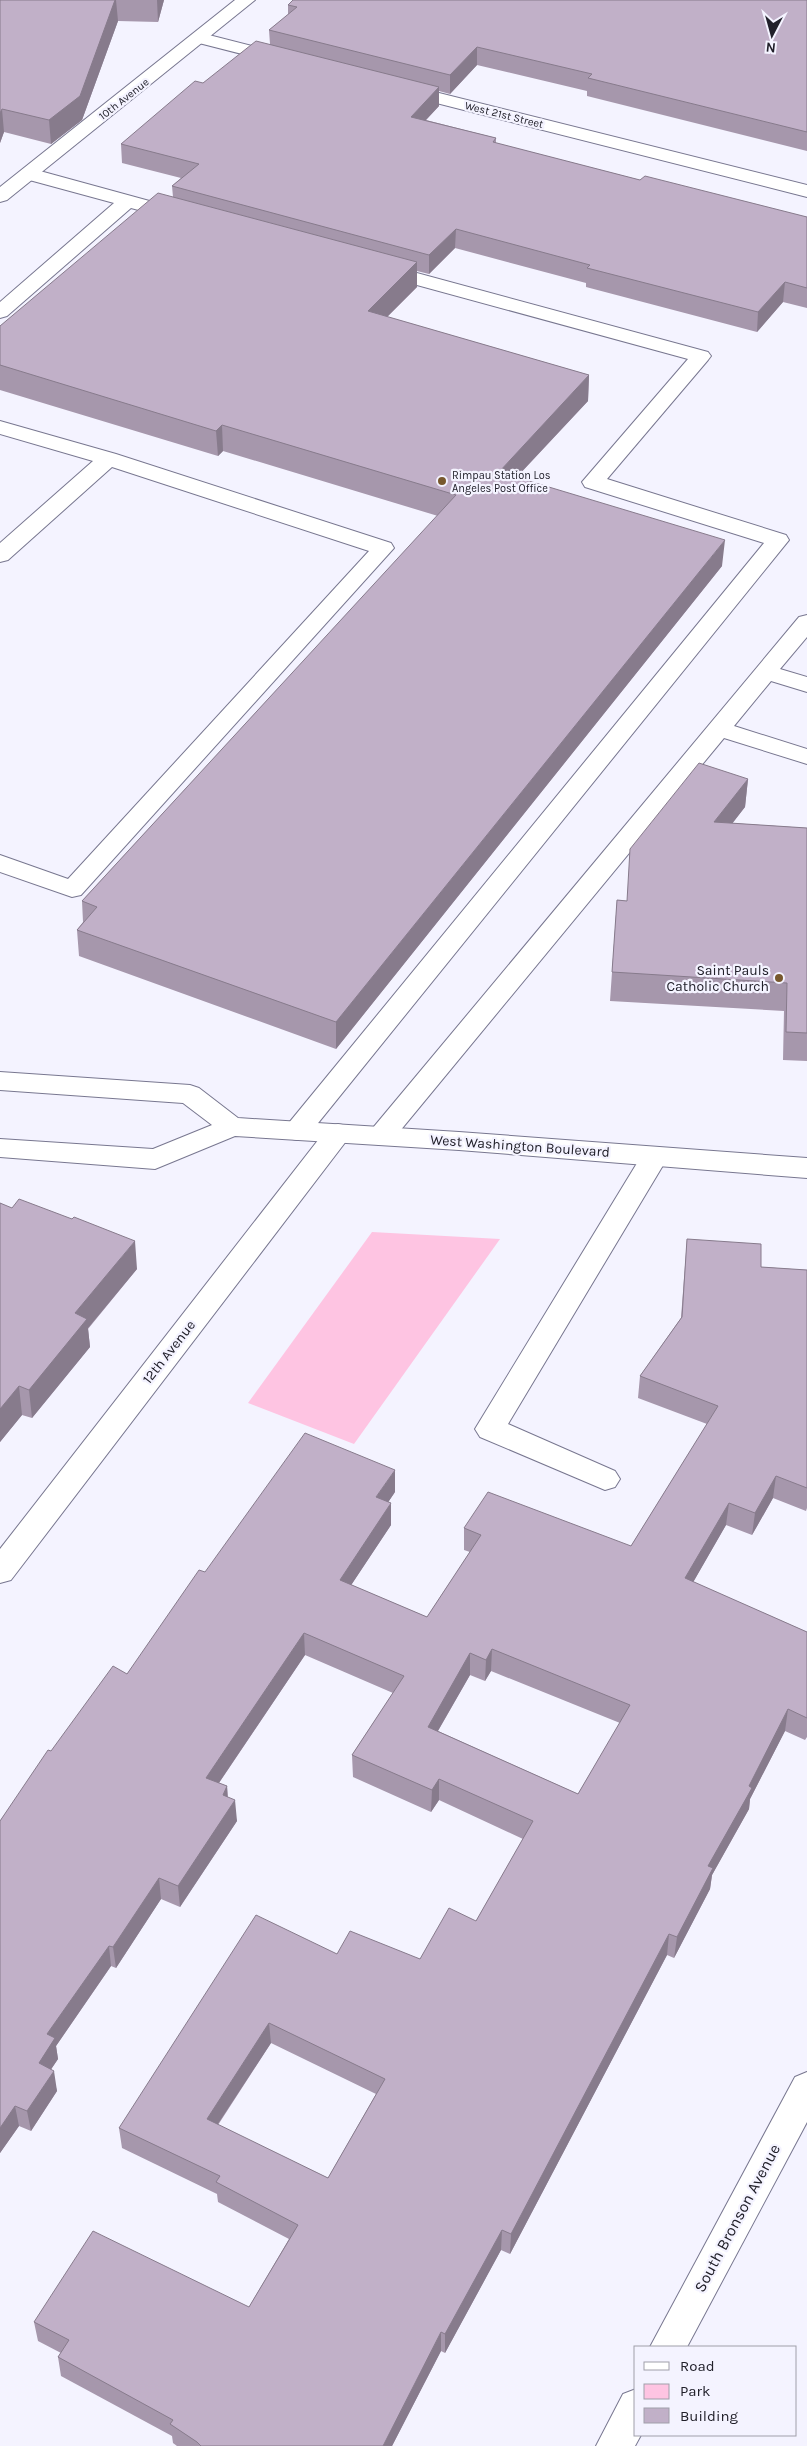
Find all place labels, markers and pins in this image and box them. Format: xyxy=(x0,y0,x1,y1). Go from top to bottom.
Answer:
place label: Rimpau Station Los Angeles Post Office xyxy=(452,469,551,495)
marker: Rimpau Station Los Angeles Post Office xyxy=(436,475,448,487)
place label: Saint Pauls Catholic Church xyxy=(666,962,769,995)
marker: Saint Pauls Catholic Church xyxy=(773,972,785,984)

